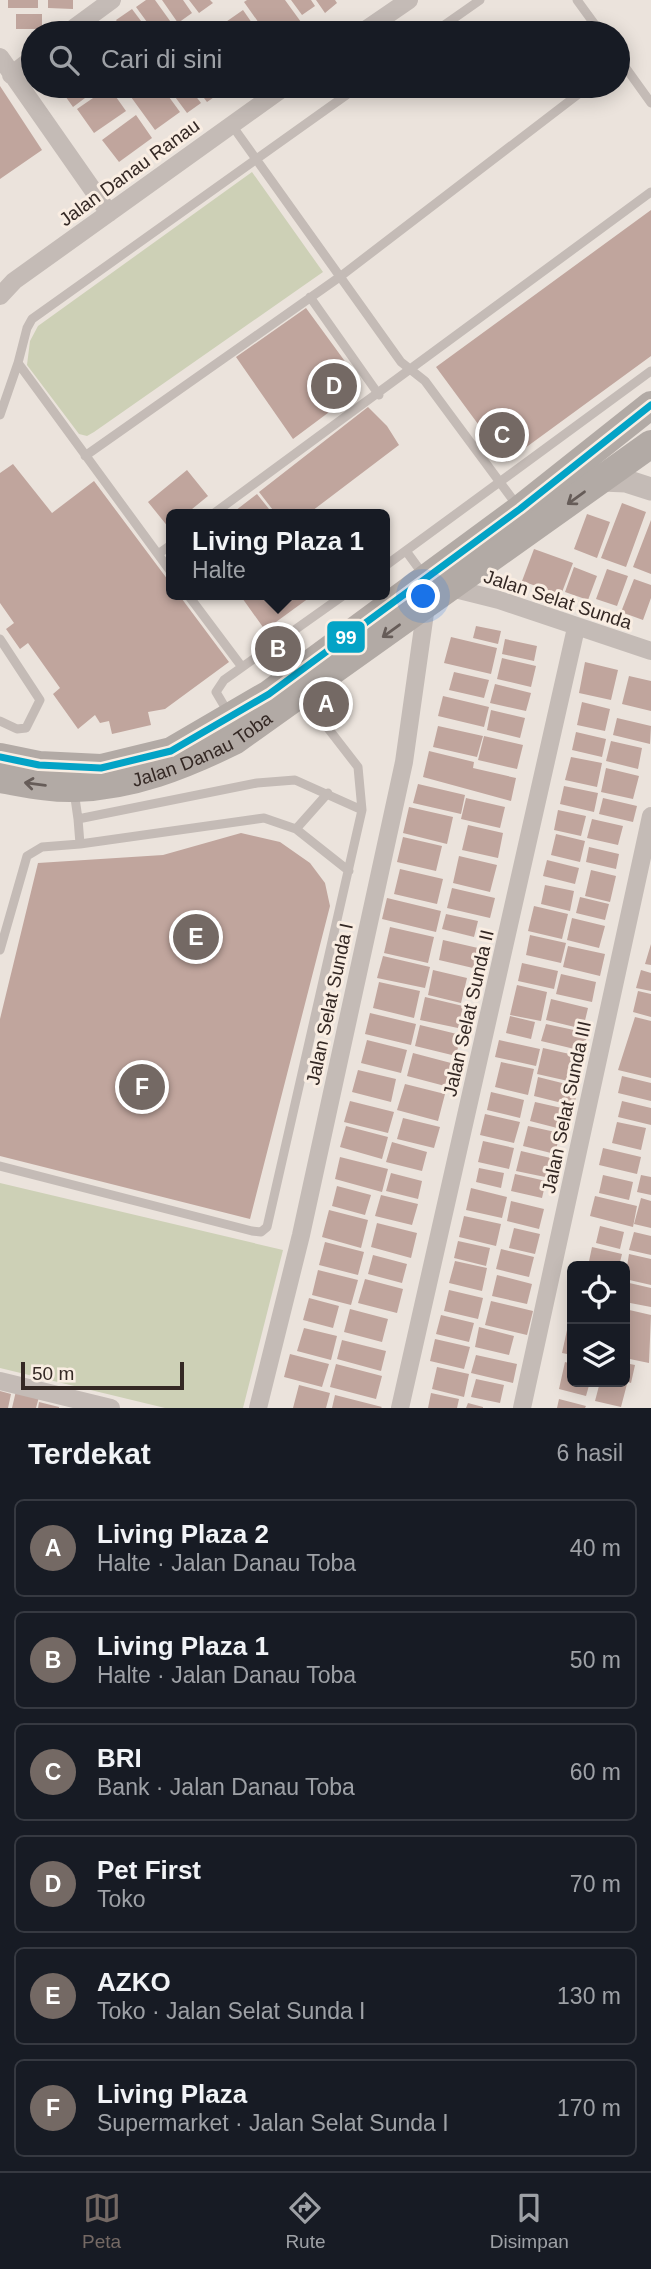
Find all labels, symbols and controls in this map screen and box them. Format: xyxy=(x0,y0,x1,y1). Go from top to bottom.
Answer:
search box xyxy=(21,21,630,98)
icon: search xyxy=(45,41,83,79)
text: Cari di sini xyxy=(101,44,222,74)
street label: Jalan Danau Ranau xyxy=(55,115,203,230)
pin: D xyxy=(311,360,357,412)
pin: C xyxy=(479,409,525,461)
one-way arrow xyxy=(567,491,586,506)
popup xyxy=(166,509,390,600)
text: Living Plaza 1 xyxy=(192,526,364,556)
text: Halte xyxy=(192,557,246,583)
street label: Jalan Selat Sunda xyxy=(481,566,635,633)
your location xyxy=(406,579,440,613)
line badge: 99 xyxy=(326,620,366,654)
pin: B xyxy=(255,623,301,675)
one-way arrow xyxy=(382,624,401,638)
text: 99 xyxy=(335,627,357,648)
pin: A xyxy=(303,678,349,730)
street label: Jalan Danau Toba xyxy=(130,707,276,791)
one-way arrow xyxy=(24,777,47,790)
pin: E xyxy=(173,911,219,963)
street label: Jalan Selat Sunda I xyxy=(302,921,357,1087)
street label: Jalan Selat Sunda II xyxy=(439,928,498,1098)
street label: Jalan Selat Sunda III xyxy=(538,1019,595,1195)
pin: F xyxy=(119,1061,165,1113)
map controls xyxy=(567,1261,630,1387)
button: locate xyxy=(567,1261,630,1324)
button: layers xyxy=(567,1324,630,1387)
scale bar xyxy=(21,1359,184,1391)
text: 50 m xyxy=(32,1363,74,1384)
text: Terdekat xyxy=(28,1437,151,1470)
text: 6 hasil xyxy=(557,1440,623,1466)
text: Living Plaza 2 xyxy=(97,1519,269,1549)
text: A xyxy=(45,1535,61,1561)
text: 40 m xyxy=(570,1535,621,1561)
text: Halte · Jalan Danau Toba xyxy=(97,1550,356,1576)
text: Living Plaza 1 xyxy=(97,1631,269,1661)
text: B xyxy=(45,1647,61,1673)
text: 50 m xyxy=(570,1647,621,1673)
text: Halte · Jalan Danau Toba xyxy=(97,1662,356,1688)
text: BRI xyxy=(97,1743,142,1773)
text: C xyxy=(45,1759,61,1785)
text: 60 m xyxy=(570,1759,621,1785)
text: Bank · Jalan Danau Toba xyxy=(97,1774,355,1800)
text: Pet First xyxy=(97,1855,201,1885)
text: D xyxy=(45,1871,61,1897)
text: 70 m xyxy=(570,1871,621,1897)
text: Toko xyxy=(97,1886,146,1912)
text: AZKO xyxy=(97,1967,171,1997)
text: E xyxy=(45,1983,61,2009)
text: 130 m xyxy=(557,1983,621,2009)
text: Toko · Jalan Selat Sunda I xyxy=(97,1998,366,2024)
text: Living Plaza xyxy=(97,2079,247,2109)
text: F xyxy=(46,2095,60,2121)
text: 170 m xyxy=(557,2095,621,2121)
text: Supermarket · Jalan Selat Sunda I xyxy=(97,2110,449,2136)
tab: Peta xyxy=(82,2189,121,2253)
tab: Rute xyxy=(285,2189,326,2253)
tab: Disimpan xyxy=(490,2189,569,2253)

